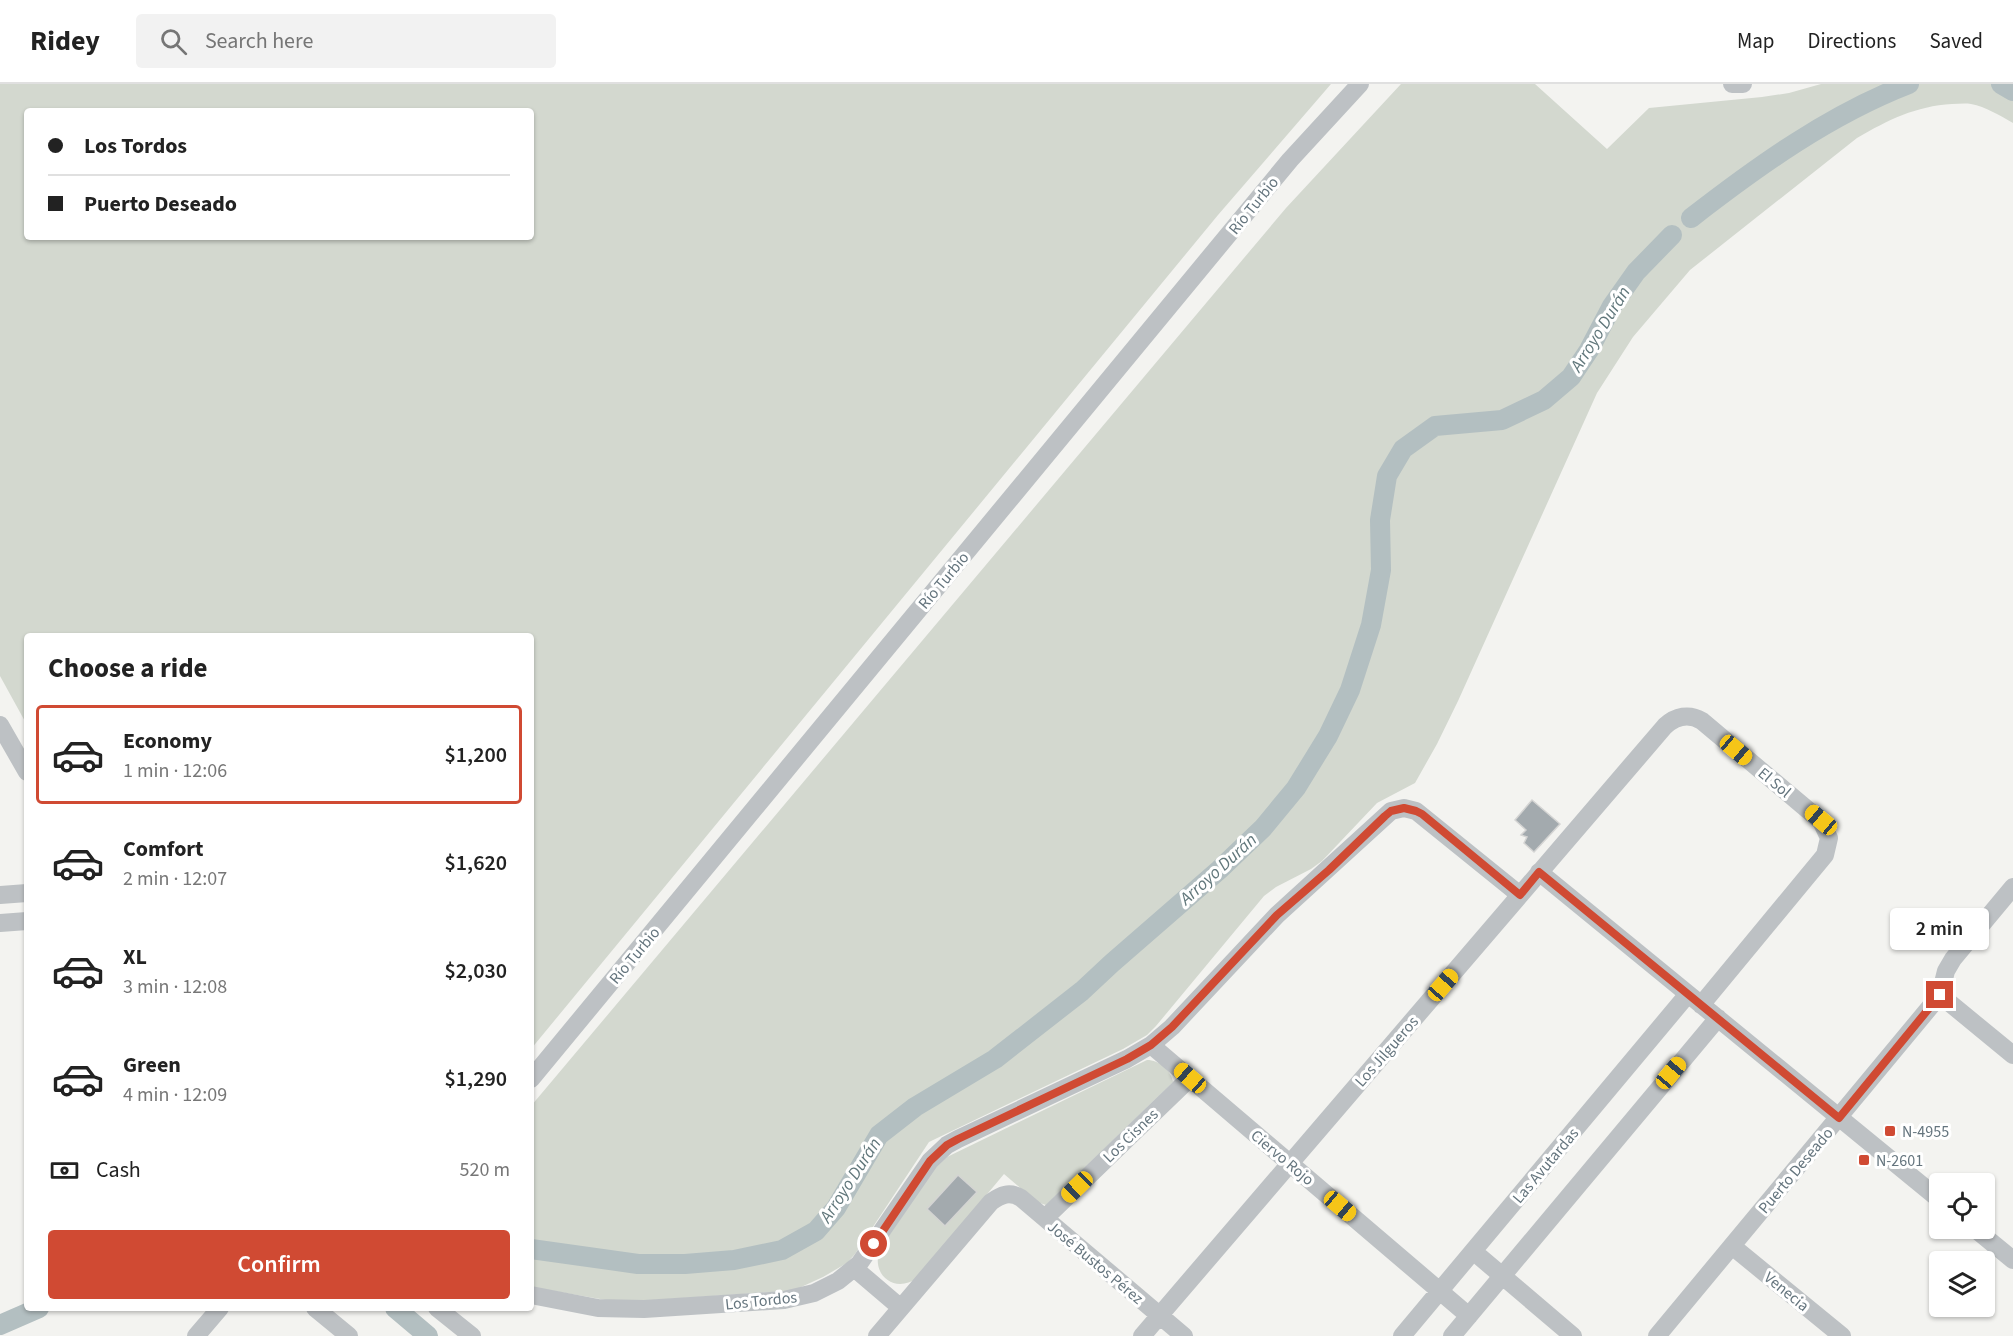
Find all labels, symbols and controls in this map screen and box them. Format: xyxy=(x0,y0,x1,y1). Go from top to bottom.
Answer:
search box xyxy=(136,14,556,68)
text: Ridey xyxy=(30,21,100,61)
icon: search xyxy=(157,25,190,58)
text: Search here xyxy=(205,25,313,57)
text: Map xyxy=(1737,26,1775,56)
text: Directions xyxy=(1808,26,1896,56)
text: Saved xyxy=(1929,26,1983,56)
text: Los Tordos xyxy=(84,130,187,162)
street label: Río Turbio xyxy=(1224,172,1284,239)
text: Puerto Deseado xyxy=(84,188,237,220)
water label: Arroyo Durán xyxy=(1564,282,1637,378)
street label: Río Turbio xyxy=(913,547,974,614)
text: Choose a ride xyxy=(48,649,208,688)
text: Economy xyxy=(123,725,212,757)
icon: car xyxy=(51,728,105,782)
car xyxy=(1716,732,1756,768)
text: $1,200 xyxy=(445,739,507,771)
text: 1 min · 12:06 xyxy=(123,757,227,785)
street label: El Sol xyxy=(1753,762,1796,803)
car xyxy=(1801,802,1841,838)
water label: Arroyo Durán xyxy=(1173,828,1263,912)
text: Comfort xyxy=(123,833,204,865)
icon: car xyxy=(51,836,105,890)
text: $1,620 xyxy=(445,847,507,879)
text: 2 min · 12:07 xyxy=(123,865,227,893)
callout: 2 min xyxy=(1890,908,1990,950)
text: 2 min xyxy=(1916,915,1963,943)
street label: Río Turbio xyxy=(604,922,665,989)
text: XL xyxy=(123,941,147,973)
icon: car xyxy=(51,944,105,998)
text: $2,030 xyxy=(445,955,507,987)
car xyxy=(1424,966,1462,1004)
text: 3 min · 12:08 xyxy=(123,973,227,1001)
route end xyxy=(1926,981,1953,1008)
street label: Los Jilgueros xyxy=(1350,1011,1424,1092)
text: Green xyxy=(123,1049,181,1081)
icon: car xyxy=(51,1052,105,1106)
car xyxy=(1653,1053,1689,1093)
car xyxy=(1171,1059,1209,1097)
text: $1,290 xyxy=(445,1063,507,1095)
text: 4 min · 12:09 xyxy=(123,1081,227,1109)
street label: Los Cisnes xyxy=(1098,1104,1163,1168)
place label: N-4955 xyxy=(1902,1121,1949,1143)
street label: Las Avutardas xyxy=(1508,1123,1584,1208)
street label: Puerto Deseado xyxy=(1753,1123,1838,1218)
marker: N-4955 xyxy=(1883,1124,1897,1138)
street label: Ciervo Rojo xyxy=(1246,1125,1319,1191)
water label: Arroyo Durán xyxy=(813,1133,887,1228)
place label: N-2601 xyxy=(1876,1150,1923,1172)
marker: N-2601 xyxy=(1857,1153,1871,1167)
icon: cash xyxy=(48,1154,81,1187)
text: Cash xyxy=(96,1154,141,1186)
text: 520 m xyxy=(460,1156,510,1184)
car xyxy=(1058,1168,1096,1206)
map controls xyxy=(1929,1173,1995,1317)
button: locate xyxy=(1929,1173,1995,1239)
car xyxy=(1320,1188,1360,1224)
street label: José Bustos Pérez xyxy=(1043,1216,1148,1310)
button: Confirm xyxy=(48,1230,510,1299)
route start xyxy=(860,1230,887,1257)
button: layers xyxy=(1929,1251,1995,1317)
street label: Venecia xyxy=(1759,1267,1813,1317)
street label: Los Tordos xyxy=(724,1286,798,1316)

